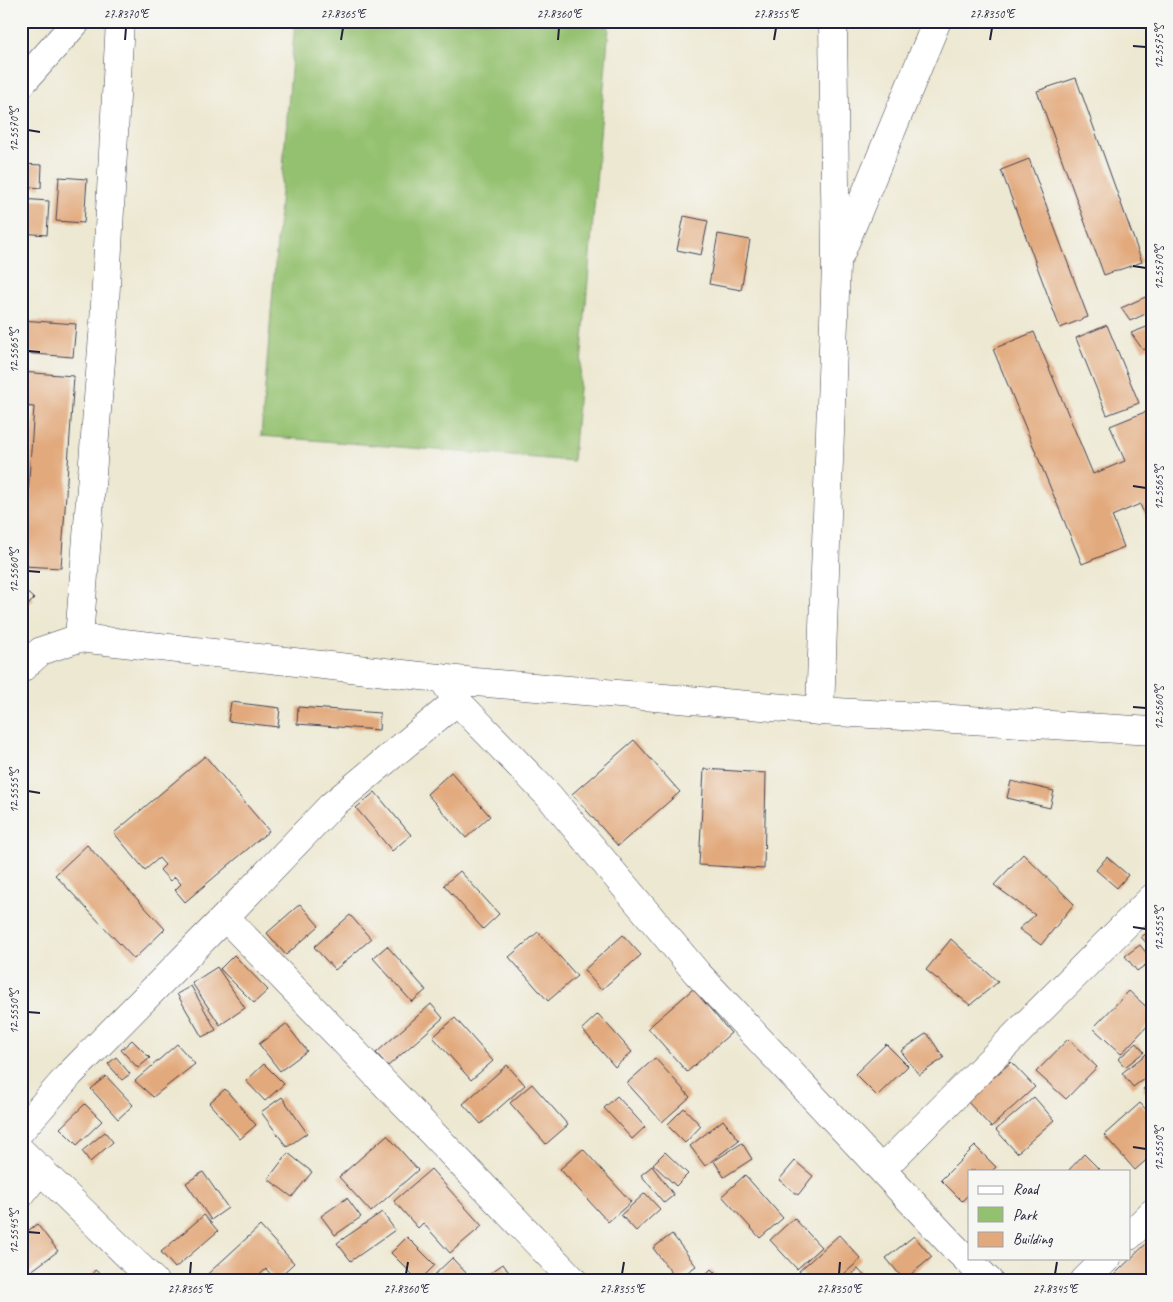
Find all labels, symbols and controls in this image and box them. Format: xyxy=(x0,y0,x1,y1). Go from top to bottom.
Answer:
text: 27.8370°E xyxy=(104,6,150,22)
text: 27.8365°E xyxy=(321,6,367,22)
text: 27.8360°E xyxy=(537,6,583,22)
text: 27.8355°E xyxy=(754,6,800,22)
text: 27.8350°E xyxy=(970,6,1016,22)
text: 12.5575°S xyxy=(1151,23,1167,69)
text: 12.5570°S xyxy=(6,106,22,152)
text: 12.5570°S xyxy=(1151,244,1167,290)
text: 12.5565°S xyxy=(6,327,22,373)
text: 12.5565°S xyxy=(1151,464,1167,510)
text: 12.5560°S xyxy=(6,547,22,593)
text: 12.5560°S xyxy=(1151,684,1167,730)
text: 12.5555°S xyxy=(6,767,22,813)
text: 12.5555°S xyxy=(1151,905,1167,951)
text: 12.5550°S xyxy=(6,988,22,1034)
text: 12.5550°S xyxy=(1151,1125,1167,1171)
legend xyxy=(968,1170,1130,1260)
text: Road xyxy=(1013,1180,1040,1199)
text: Park xyxy=(1013,1206,1038,1225)
text: 12.5545°S xyxy=(6,1208,22,1254)
text: Building xyxy=(1013,1230,1053,1249)
text: 27.8365°E xyxy=(168,1281,214,1297)
text: 27.8360°E xyxy=(384,1281,430,1297)
text: 27.8355°E xyxy=(600,1281,646,1297)
text: 27.8350°E xyxy=(817,1281,863,1297)
text: 27.8345°E xyxy=(1033,1281,1079,1297)

